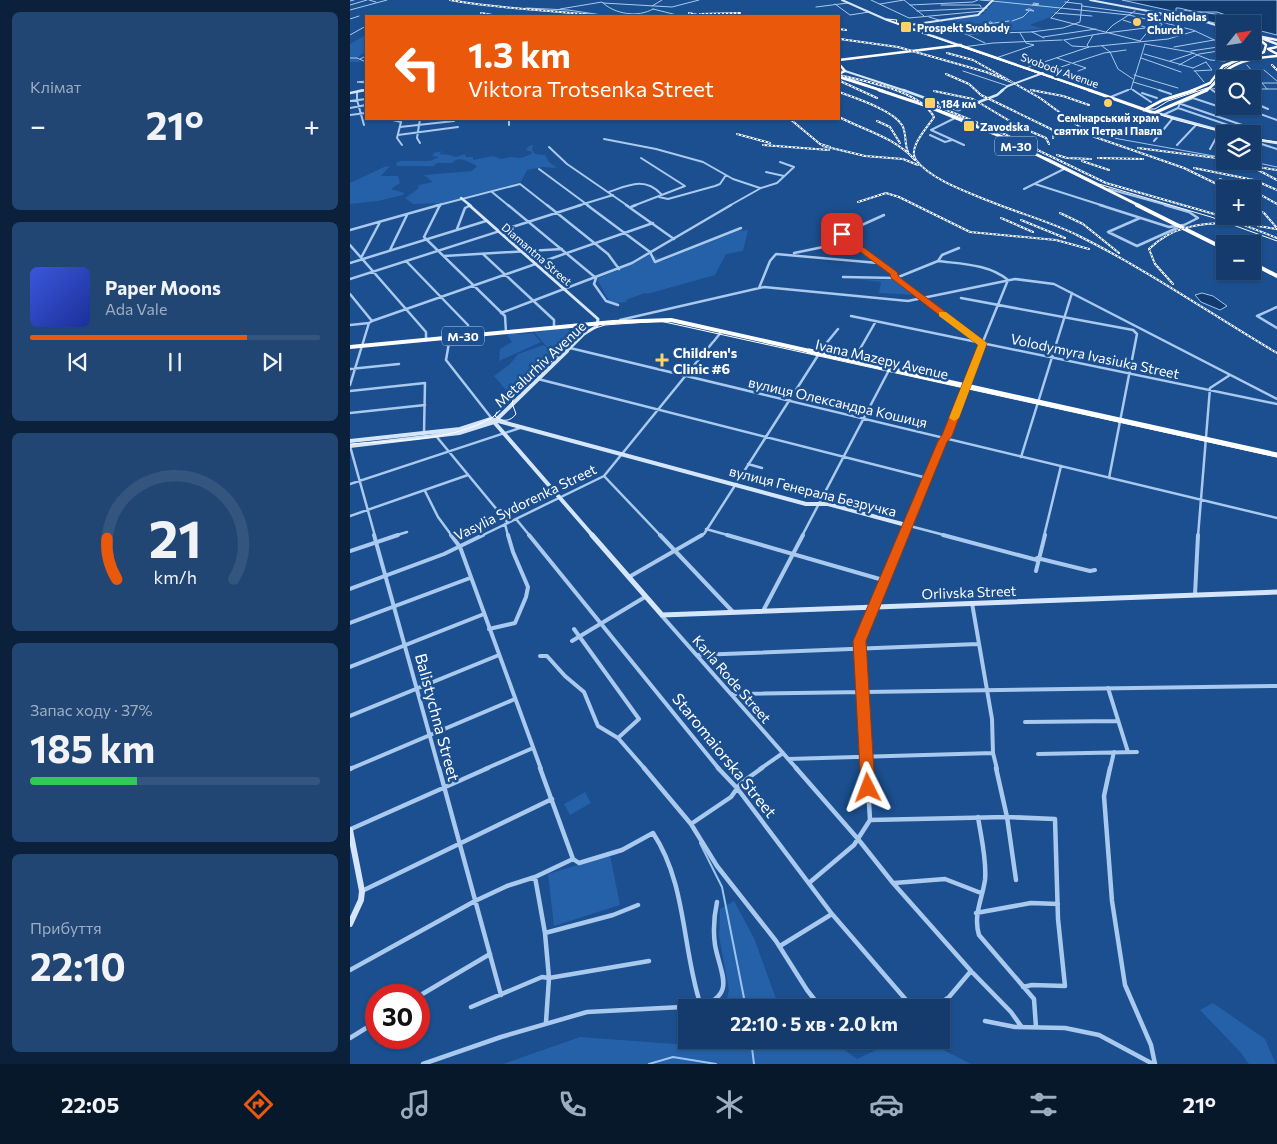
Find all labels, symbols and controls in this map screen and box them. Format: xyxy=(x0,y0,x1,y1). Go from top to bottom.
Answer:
place label: St. Nicholas Church xyxy=(1147,10,1207,36)
north arrow xyxy=(1216,15,1261,60)
map controls xyxy=(1216,15,1261,280)
marker: St. Nicholas Church xyxy=(1131,16,1143,28)
marker: Prospekt Svobody xyxy=(899,20,913,34)
place label: Prospekt Svobody xyxy=(917,21,1010,34)
text: 1.3 km xyxy=(468,32,571,75)
icon: left xyxy=(385,35,450,100)
street label: Svobody Avenue xyxy=(1019,50,1101,90)
button: search xyxy=(1216,70,1261,115)
text: Viktora Trotsenka Street xyxy=(468,75,714,102)
text: Клімат xyxy=(30,77,81,96)
marker: 184 км xyxy=(923,96,937,110)
place label: 184 км xyxy=(941,97,976,110)
marker: Семінарський храм святих Петра і Павла xyxy=(1102,97,1114,109)
text: 21° xyxy=(146,101,204,148)
text: − xyxy=(30,108,46,142)
text: + xyxy=(304,108,320,142)
place label: Семінарський храм святих Петра і Павла xyxy=(1054,111,1163,137)
marker: Zavodska xyxy=(962,119,976,133)
place label: Zavodska xyxy=(980,120,1029,133)
button: layers xyxy=(1216,125,1261,170)
road number: М-30 xyxy=(995,136,1037,156)
button: + xyxy=(1216,180,1261,225)
pin xyxy=(821,213,863,255)
street label: Diamantna Street xyxy=(499,220,575,288)
icon: arrive xyxy=(828,220,856,248)
button: − xyxy=(1216,235,1261,280)
text: Paper Moons xyxy=(105,276,221,299)
text: Ada Vale xyxy=(105,299,167,318)
street label: Metalurhiv Avenue xyxy=(491,317,589,411)
road number: М-30 xyxy=(442,326,484,346)
street label: Volodymyra Ivasiuka Street xyxy=(1009,330,1181,382)
street label: Ivana Mazepy Avenue xyxy=(814,335,950,383)
place label: Children's Clinic #6 xyxy=(673,344,738,377)
icon: previous xyxy=(64,348,92,376)
icon: pause xyxy=(161,348,189,376)
icon: next xyxy=(258,348,286,376)
marker: Children's Clinic #6 xyxy=(655,353,669,367)
street label: вулиця Олександра Кошиця xyxy=(747,373,929,431)
street label: Vasylia Sydorenka Street xyxy=(451,460,599,544)
street label: вулиця Генерала Безручка xyxy=(728,462,898,520)
text: 21 xyxy=(148,505,202,569)
text: km/h xyxy=(153,566,197,588)
street label: Orlivska Street xyxy=(921,582,1017,602)
street label: Karla Rode Street xyxy=(689,632,775,727)
street label: Balistychna Street xyxy=(412,651,464,783)
street label: Staromaiorska Street xyxy=(669,689,781,821)
text: Запас ходу · 37% xyxy=(30,700,152,719)
text: 185 km xyxy=(30,724,155,771)
position arrow xyxy=(841,761,893,813)
text: Прибуття xyxy=(30,918,102,937)
text: 22:10 xyxy=(30,942,126,989)
speed limit sign: 30 xyxy=(365,984,430,1049)
text: 22:10 · 5 хв · 2.0 km xyxy=(730,1012,898,1035)
icon: directions xyxy=(241,1087,276,1122)
icon: music xyxy=(398,1087,433,1122)
icon: phone xyxy=(555,1087,590,1122)
icon: climate xyxy=(712,1087,747,1122)
icon: car xyxy=(869,1087,904,1122)
icon: filters xyxy=(1026,1087,1061,1122)
text: 22:05 xyxy=(61,1091,119,1118)
text: 21° xyxy=(1182,1091,1216,1118)

